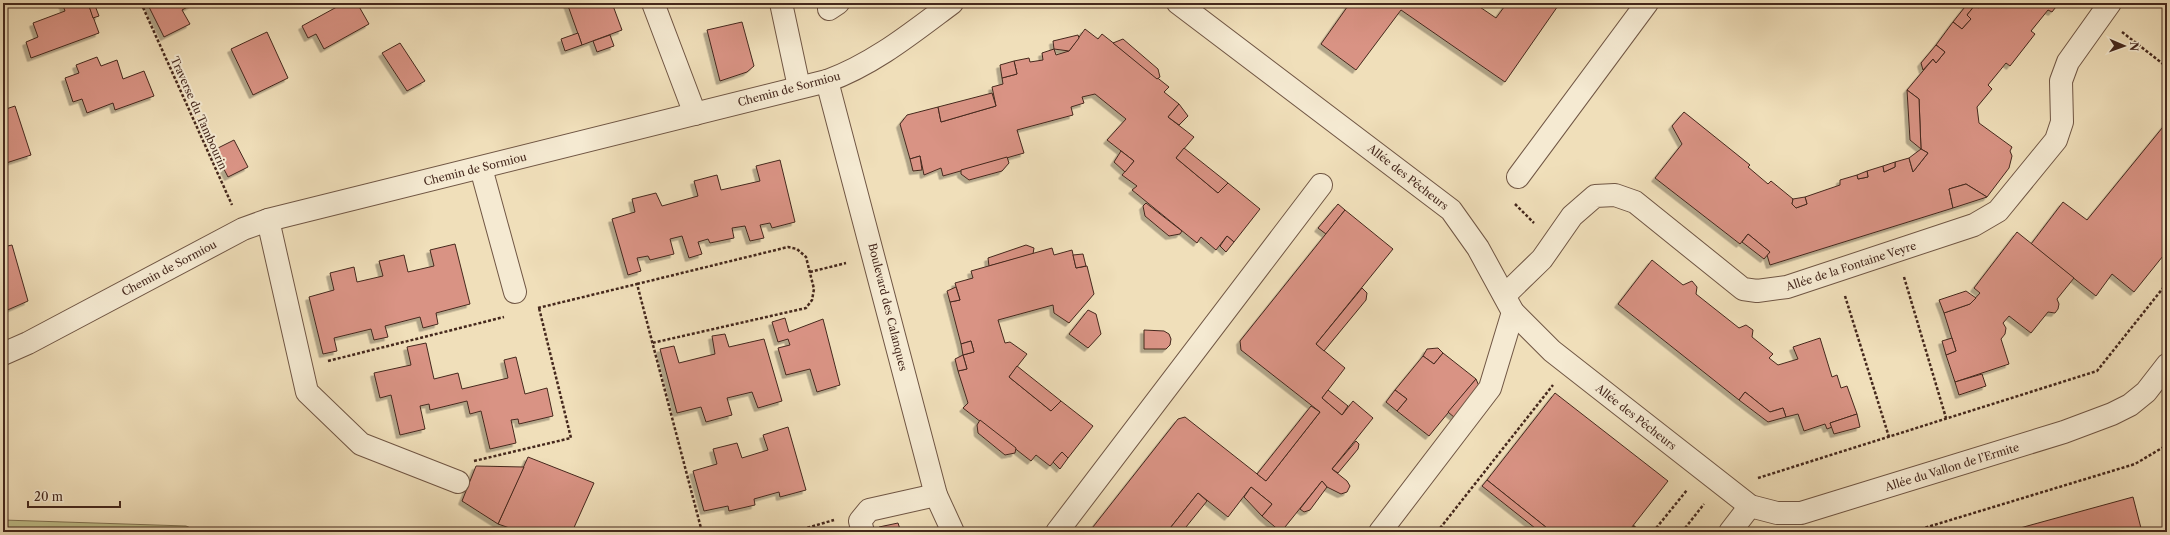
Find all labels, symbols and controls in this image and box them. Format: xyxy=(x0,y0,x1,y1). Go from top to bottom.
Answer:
north arrow xyxy=(2104,26,2144,66)
text: N xyxy=(2127,41,2141,52)
street label: Traverse du Tambourin xyxy=(168,54,230,172)
street label: Chemin de Sormiou xyxy=(736,68,842,109)
street label: Allée des Pêcheurs xyxy=(1364,140,1451,213)
street label: Chemin de Sormiou xyxy=(422,149,528,189)
street label: Chemin de Sormiou xyxy=(119,237,219,299)
street label: Allée de la Fontaine Veyre xyxy=(1783,238,1918,294)
street label: Boulevard des Calanques xyxy=(865,242,911,373)
street label: Allée des Pêcheurs xyxy=(1592,380,1679,453)
street label: Allée du Vallon de l’Ermite xyxy=(1882,440,2021,494)
scale bar xyxy=(28,483,120,509)
text: 20 m xyxy=(34,489,63,504)

